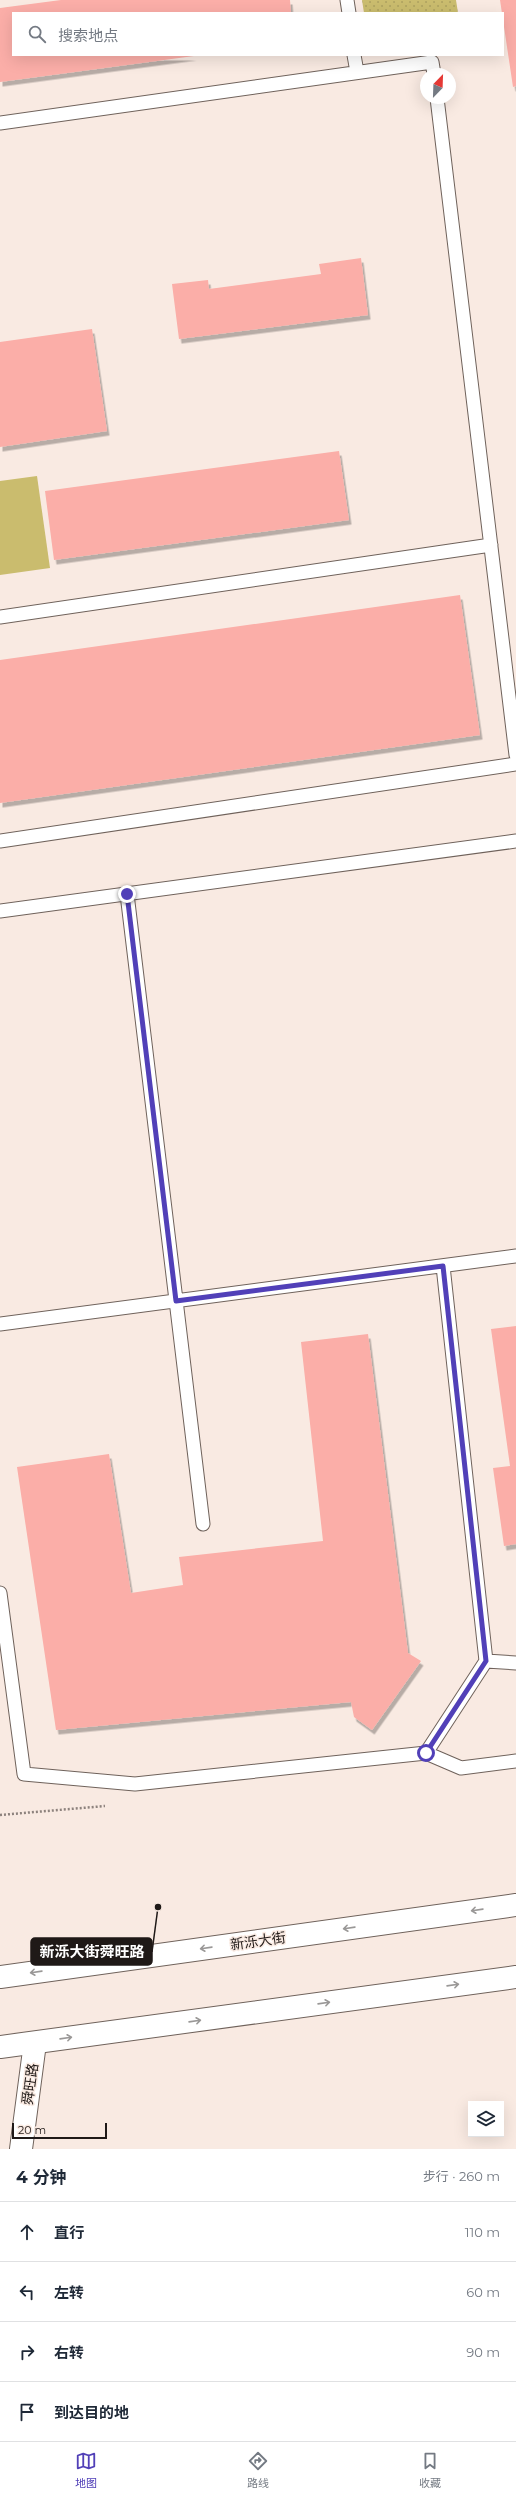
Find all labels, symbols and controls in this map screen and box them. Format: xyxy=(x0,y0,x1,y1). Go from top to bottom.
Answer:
search box xyxy=(12,12,504,56)
icon: search xyxy=(26,23,48,45)
text: 搜索地点 xyxy=(58,26,118,45)
north arrow xyxy=(420,68,456,104)
route end xyxy=(118,885,136,903)
route start xyxy=(417,1744,435,1762)
one-way arrow xyxy=(471,1906,484,1914)
one-way arrow xyxy=(343,1924,356,1932)
street label: 新泺大街 xyxy=(229,1928,287,1954)
callout: 新泺大街舜旺路 xyxy=(31,1938,152,1965)
text: 新泺大街舜旺路 xyxy=(39,1942,145,1961)
one-way arrow xyxy=(200,1944,213,1952)
one-way arrow xyxy=(30,1968,43,1976)
one-way arrow xyxy=(446,1981,459,1989)
one-way arrow xyxy=(317,1999,330,2007)
one-way arrow xyxy=(188,2017,201,2025)
one-way arrow xyxy=(59,2034,72,2042)
street label: 舜旺路 xyxy=(18,2062,42,2106)
map controls xyxy=(468,2101,504,2137)
button: layers xyxy=(468,2101,504,2137)
scale bar xyxy=(12,2121,107,2140)
text: 20 m xyxy=(18,2123,46,2137)
text: 4 分钟 xyxy=(16,2167,67,2187)
text: 步行 · 260 m xyxy=(423,2168,500,2184)
icon: ahead xyxy=(16,2221,38,2243)
text: 直行 xyxy=(54,2223,84,2242)
text: 110 m xyxy=(465,2224,500,2240)
icon: left xyxy=(16,2281,38,2303)
text: 左转 xyxy=(54,2283,84,2302)
text: 60 m xyxy=(466,2284,500,2300)
icon: right xyxy=(16,2341,38,2363)
text: 右转 xyxy=(54,2343,84,2362)
text: 90 m xyxy=(466,2344,500,2360)
icon: arrive xyxy=(16,2401,38,2423)
text: 到达目的地 xyxy=(54,2403,129,2422)
tab: 地图 xyxy=(75,2450,97,2490)
tab: 路线 xyxy=(247,2450,269,2490)
tab: 收藏 xyxy=(419,2450,441,2490)

